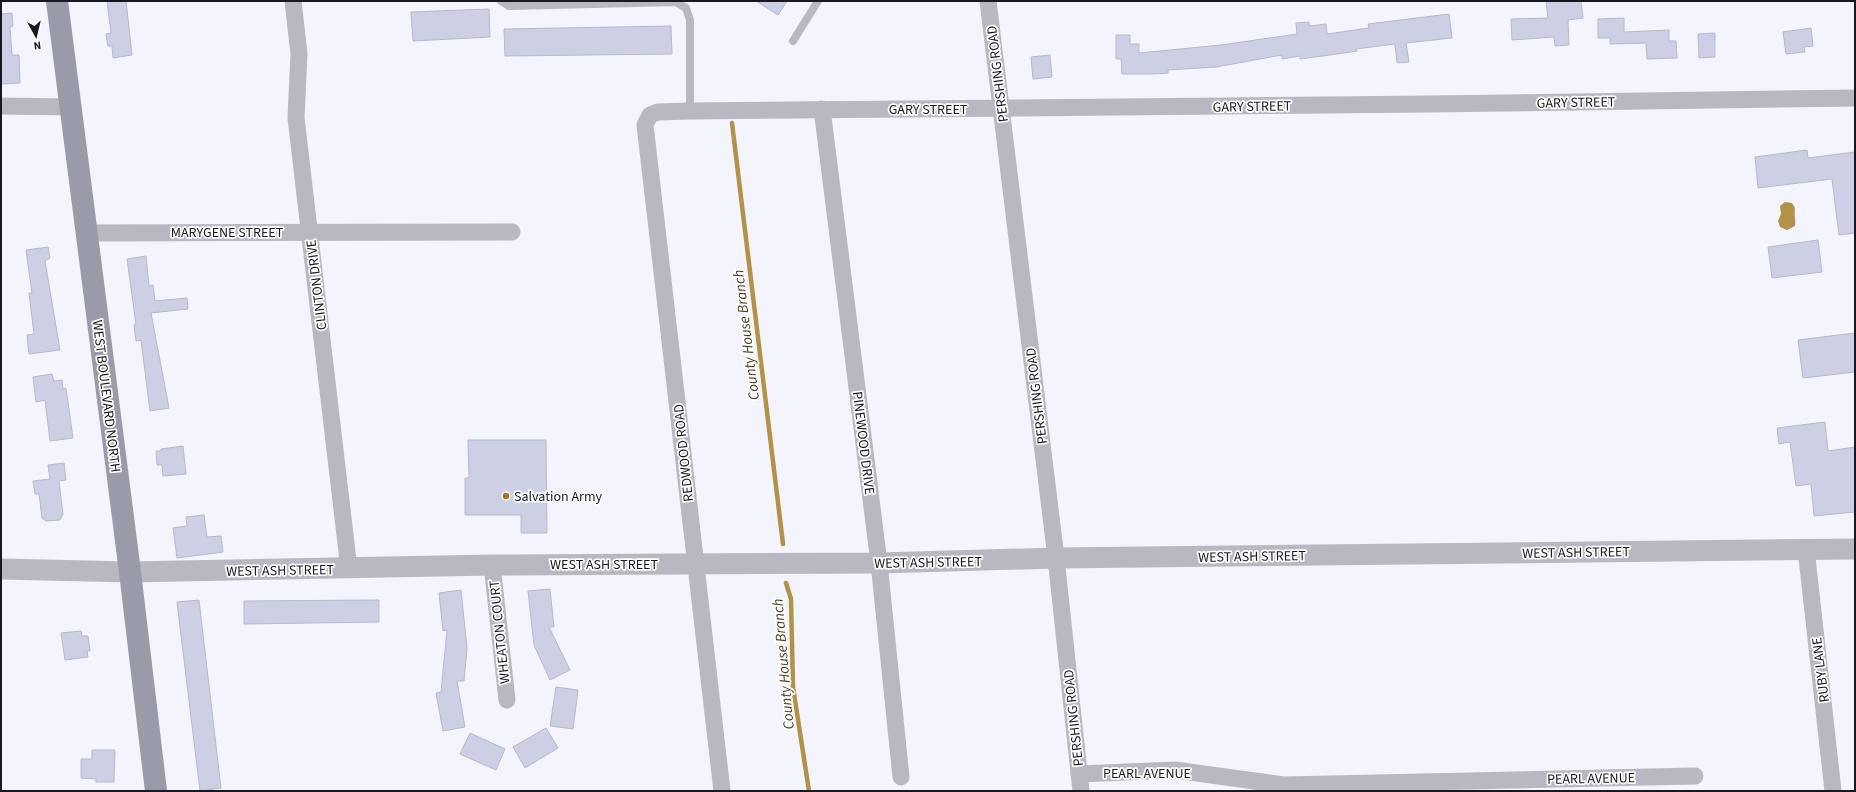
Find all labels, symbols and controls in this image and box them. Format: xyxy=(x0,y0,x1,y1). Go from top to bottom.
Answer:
north arrow xyxy=(16,16,56,56)
street label: PERSHING ROAD xyxy=(982,24,1014,123)
text: N xyxy=(33,37,42,53)
street label: GARY STREET xyxy=(1537,92,1616,114)
street label: GARY STREET xyxy=(1213,96,1292,118)
street label: GARY STREET xyxy=(889,100,968,120)
street label: MARYGENE STREET xyxy=(171,223,284,243)
street label: CLINTON DRIVE xyxy=(302,239,332,331)
water label: County House Branch xyxy=(728,268,765,401)
street label: WEST BOULEVARD NORTH xyxy=(87,319,125,473)
street label: PERSHING ROAD xyxy=(1021,346,1053,445)
street label: PINEWOOD DRIVE xyxy=(847,390,879,496)
street label: REDWOOD ROAD xyxy=(669,403,699,503)
place label: Salvation Army xyxy=(514,487,603,507)
marker: Salvation Army xyxy=(501,491,511,501)
street label: WEST ASH STREET xyxy=(1522,542,1631,564)
street label: WEST ASH STREET xyxy=(1198,546,1307,568)
street label: WEST ASH STREET xyxy=(874,552,983,574)
street label: WEST ASH STREET xyxy=(550,555,658,575)
street label: WEST ASH STREET xyxy=(226,560,335,582)
street label: WHEATON COURT xyxy=(485,579,515,685)
water label: County House Branch xyxy=(767,598,800,730)
street label: RUBY LANE xyxy=(1807,636,1835,704)
street label: PERSHING ROAD xyxy=(1059,669,1089,767)
street label: PEARL AVENUE xyxy=(1103,764,1191,784)
street label: PEARL AVENUE xyxy=(1547,768,1635,790)

